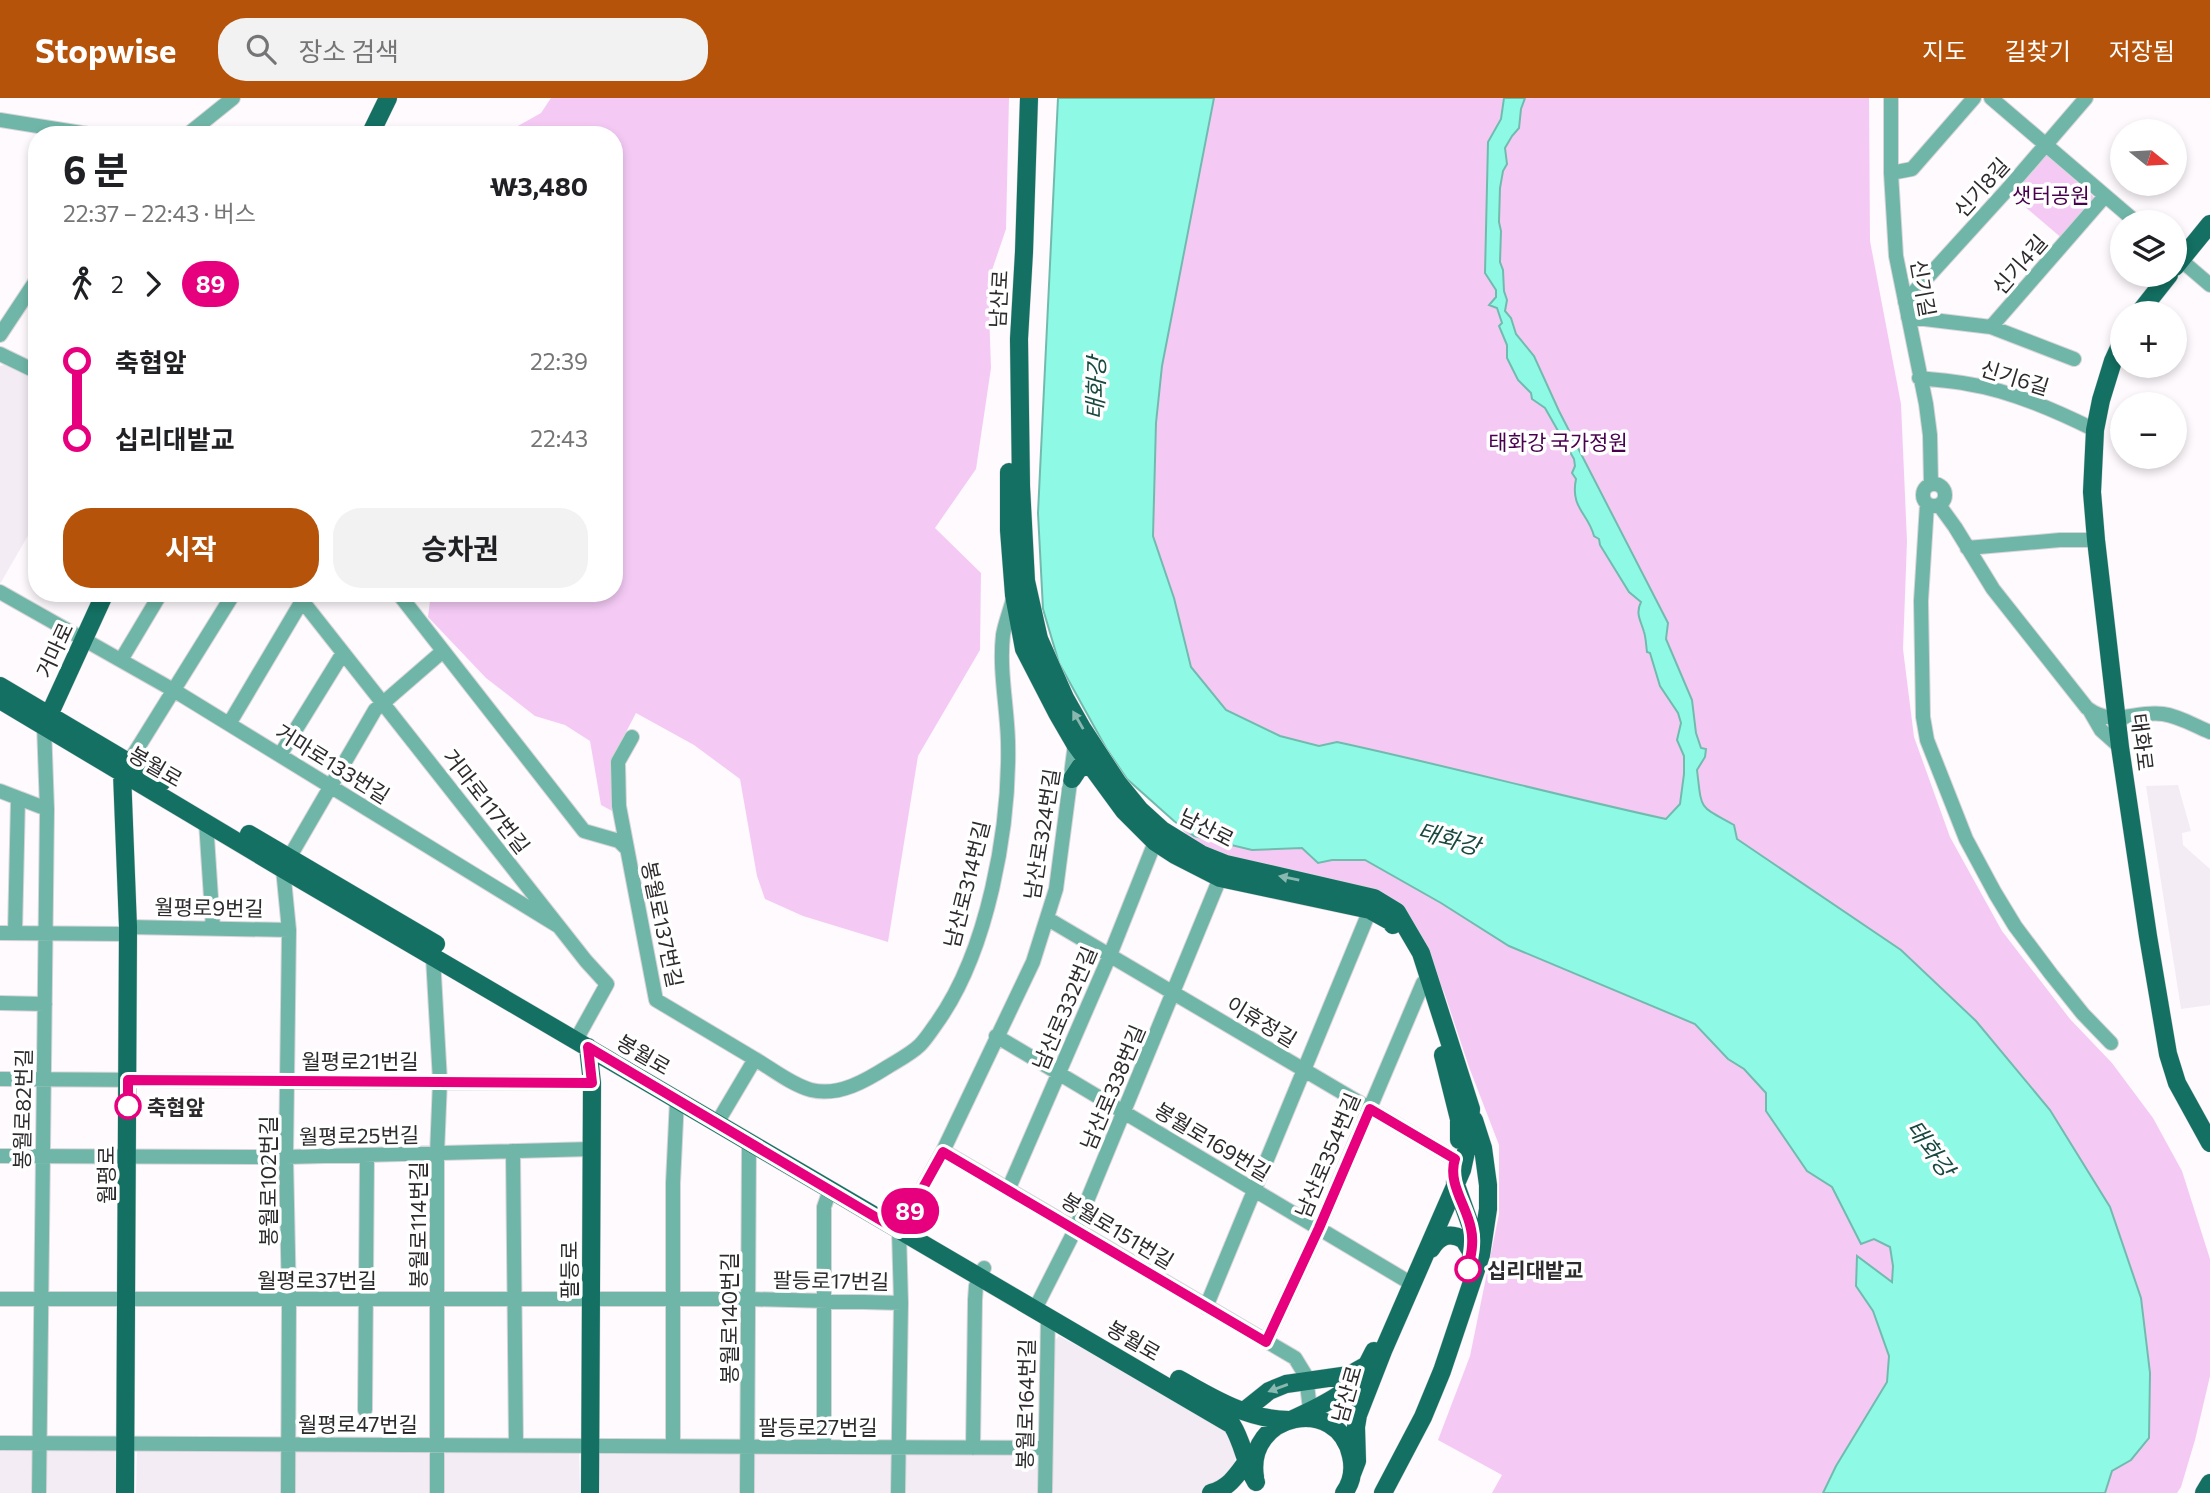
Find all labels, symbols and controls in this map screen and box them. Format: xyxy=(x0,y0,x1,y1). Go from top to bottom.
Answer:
search box xyxy=(218,18,708,81)
text: Stopwise xyxy=(35,29,176,70)
icon: search xyxy=(242,30,280,68)
text: 장소 검색 xyxy=(298,35,399,66)
text: 지도 xyxy=(1922,36,1967,65)
text: 길찾기 xyxy=(2005,36,2071,65)
text: 저장됨 xyxy=(2109,36,2175,65)
north arrow xyxy=(2110,119,2188,196)
map controls xyxy=(2110,119,2187,469)
text: 6 분 xyxy=(63,145,129,192)
street label: 신기8길 xyxy=(1948,152,2014,222)
text: ₩3,480 xyxy=(490,170,588,201)
park label: 샛터공원 xyxy=(2012,182,2090,207)
text: 22:37 – 22:43 · 버스 xyxy=(63,199,256,227)
button: layers xyxy=(2110,210,2187,287)
street label: 신기4길 xyxy=(1986,229,2052,299)
street label: 신기길 xyxy=(1907,257,1941,319)
icon: walk xyxy=(63,265,101,303)
icon: forward xyxy=(134,265,172,303)
text: 89 xyxy=(196,269,225,298)
street label: 남산로 xyxy=(984,269,1012,329)
text: 2 xyxy=(111,270,124,298)
button: + xyxy=(2110,301,2187,378)
text: 축협앞 xyxy=(115,346,187,377)
text: 22:39 xyxy=(530,347,588,375)
water label: 태화강 xyxy=(1080,353,1110,420)
street label: 신기6길 xyxy=(1978,355,2052,399)
button: − xyxy=(2110,392,2187,469)
text: 십리대밭교 xyxy=(115,423,235,454)
text: 22:43 xyxy=(530,424,588,452)
park label: 태화강 국가정원 xyxy=(1488,429,1628,454)
button: 시작 xyxy=(63,508,319,588)
button: 승차권 xyxy=(333,508,588,588)
street label: 거마로 xyxy=(30,618,78,682)
one-way arrow xyxy=(1072,711,1084,730)
street label: 태화로 xyxy=(2127,712,2159,772)
street label: 거마로133번길 xyxy=(271,718,395,808)
street label: 봉월로 xyxy=(125,741,187,791)
street label: 거마로117번길 xyxy=(438,744,536,858)
street label: 남산로324번길 xyxy=(1018,767,1064,901)
street label: 남산로 xyxy=(1175,803,1239,851)
water label: 태화강 xyxy=(1415,816,1486,861)
street label: 남산로314번길 xyxy=(938,818,994,950)
street label: 봉월로137번길 xyxy=(637,859,689,989)
one-way arrow xyxy=(1278,872,1300,883)
street label: 월평로9번길 xyxy=(154,894,264,920)
street label: 남산로332번길 xyxy=(1027,942,1101,1074)
street label: 이휴정길 xyxy=(1222,990,1302,1052)
street label: 남산로338번길 xyxy=(1074,1021,1150,1153)
street label: 봉월로 xyxy=(613,1029,675,1079)
street label: 봉월로82번길 xyxy=(8,1048,36,1170)
street label: 월평로21번길 xyxy=(301,1048,419,1073)
street label: 남산로354번길 xyxy=(1289,1089,1365,1221)
marker: 축협앞 xyxy=(115,1093,141,1119)
place label: 축협앞 xyxy=(147,1094,205,1119)
street label: 봉월로169번길 xyxy=(1150,1097,1276,1185)
water label: 태화강 xyxy=(1901,1114,1963,1184)
street label: 봉월로102번길 xyxy=(255,1116,280,1246)
street label: 월평로25번길 xyxy=(299,1121,419,1149)
street label: 월평로 xyxy=(93,1146,118,1204)
street label: 봉월로114번길 xyxy=(405,1161,430,1289)
street label: 봉월로151번길 xyxy=(1057,1187,1179,1273)
line badge: 89 xyxy=(878,1188,942,1234)
text: 89 xyxy=(895,1196,925,1225)
street label: 팔등로 xyxy=(556,1241,581,1299)
street label: 봉월로140번길 xyxy=(716,1252,741,1384)
marker: 십리대밭교 xyxy=(1455,1256,1481,1282)
place label: 십리대밭교 xyxy=(1487,1257,1584,1282)
street label: 팔등로17번길 xyxy=(772,1266,890,1294)
street label: 월평로37번길 xyxy=(257,1267,377,1292)
street label: 봉월로 xyxy=(1103,1315,1165,1365)
street label: 봉월로164번길 xyxy=(1011,1338,1039,1470)
street label: 남산로 xyxy=(1326,1363,1366,1425)
one-way arrow xyxy=(1268,1383,1289,1394)
street label: 월평로47번길 xyxy=(298,1411,418,1436)
street label: 팔등로27번길 xyxy=(758,1414,878,1439)

